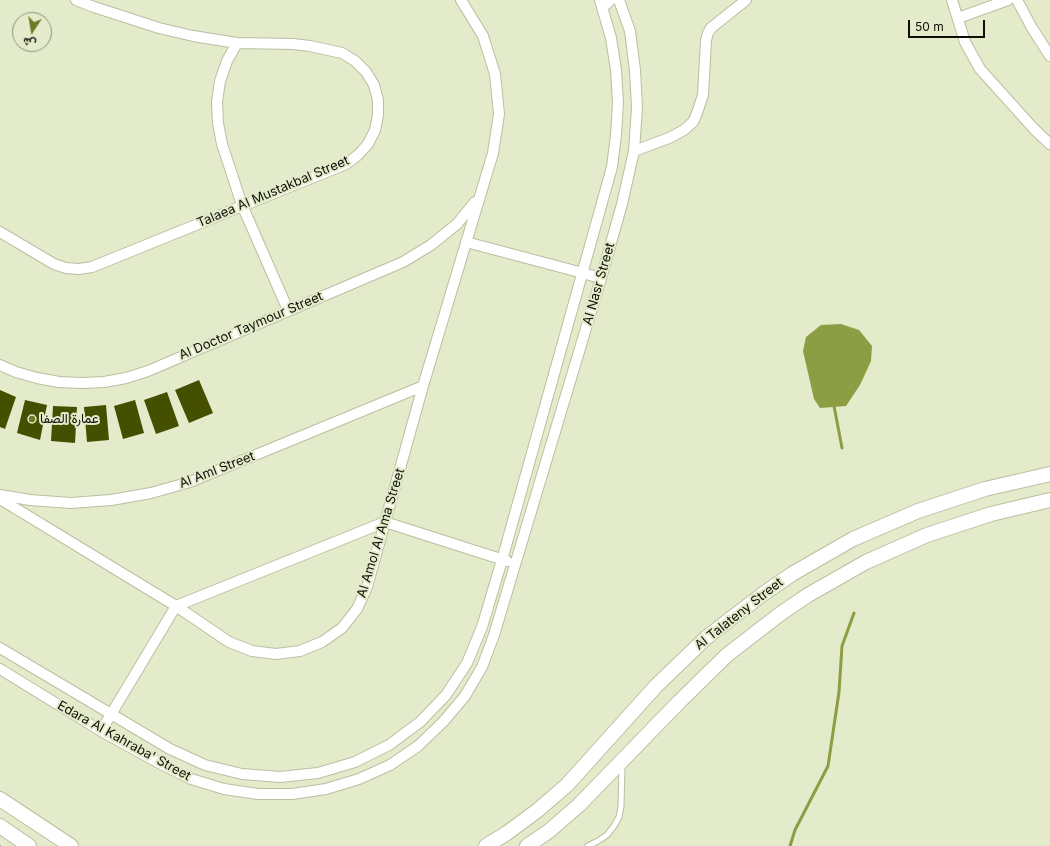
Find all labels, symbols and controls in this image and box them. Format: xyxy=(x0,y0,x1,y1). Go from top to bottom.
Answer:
north arrow xyxy=(12,12,52,52)
scale bar xyxy=(910,12,987,38)
text: 50 m xyxy=(915,19,944,34)
text: ش xyxy=(22,35,38,51)
street label: Talaea Al Mustakbal Street xyxy=(195,153,351,231)
street label: Al Nasr Street xyxy=(580,241,618,327)
street label: Al Doctor Taymour Street xyxy=(177,289,325,363)
place label: عمارة الصفا xyxy=(40,411,99,427)
marker: عمارة الصفا xyxy=(27,414,37,424)
street label: Al Aml Street xyxy=(177,448,257,492)
street label: Al Amol Al Ama Street xyxy=(354,466,408,600)
street label: Al Talateny Street xyxy=(692,575,786,653)
street label: Edara Al Kahraba' Street xyxy=(55,698,193,784)

